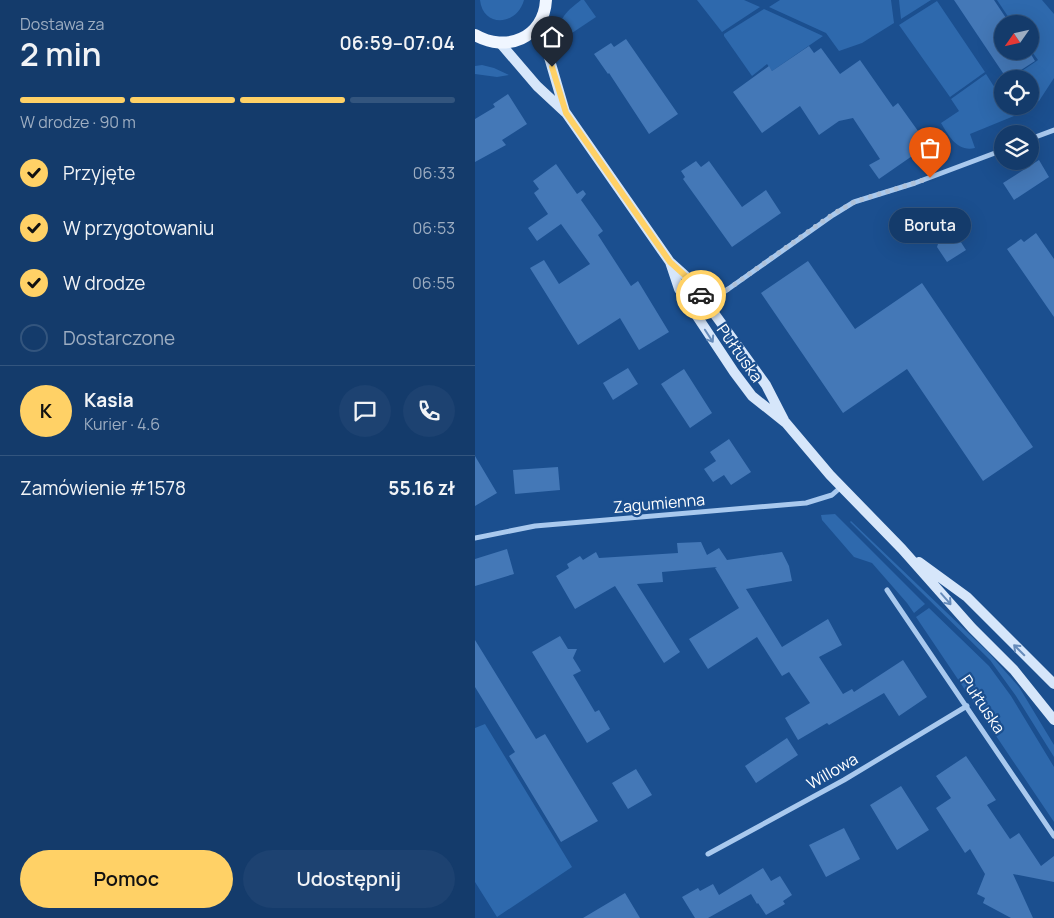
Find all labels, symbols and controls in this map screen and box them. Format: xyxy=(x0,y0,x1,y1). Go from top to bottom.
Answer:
text: Dostawa za xyxy=(20,13,104,35)
north arrow xyxy=(994,15,1039,60)
map controls xyxy=(994,15,1039,170)
pin xyxy=(531,16,573,67)
icon: home xyxy=(538,23,566,51)
text: 06:59–07:04 xyxy=(340,30,455,56)
text: 2 min xyxy=(20,32,102,76)
button: locate xyxy=(994,70,1039,115)
text: W drodze · 90 m xyxy=(20,111,136,133)
button: layers xyxy=(994,125,1039,170)
pin xyxy=(909,127,951,178)
icon: bag xyxy=(916,134,944,162)
icon: check xyxy=(20,159,48,187)
text: Przyjęte xyxy=(63,160,135,186)
text: 06:33 xyxy=(413,162,455,184)
callout: Boruta xyxy=(889,208,971,243)
icon: check xyxy=(20,214,48,242)
text: Boruta xyxy=(904,214,956,236)
text: W przygotowaniu xyxy=(63,215,214,241)
text: 06:53 xyxy=(412,217,455,239)
icon: check xyxy=(20,269,48,297)
text: W drodze xyxy=(63,270,145,296)
courier xyxy=(676,270,726,320)
text: 06:55 xyxy=(412,272,455,294)
icon: car xyxy=(687,281,715,309)
street label: Pułtuska xyxy=(712,320,768,386)
text: Dostarczone xyxy=(63,325,175,351)
one-way arrow xyxy=(704,328,714,342)
button: chat xyxy=(339,385,391,437)
button: phone xyxy=(403,385,455,437)
text: Kasia xyxy=(84,387,134,413)
text: K xyxy=(40,398,52,424)
text: Kurier · 4.6 xyxy=(84,413,160,435)
text: Zamówienie #1578 xyxy=(20,475,186,501)
text: 55.16 zł xyxy=(388,475,455,501)
street label: Zagumienna xyxy=(612,488,706,518)
one-way arrow xyxy=(941,592,952,605)
one-way arrow xyxy=(1013,644,1026,656)
street label: Pułtuska xyxy=(955,670,1011,738)
street label: Willowa xyxy=(802,748,862,794)
button: Pomoc xyxy=(20,850,233,908)
button: Udostępnij xyxy=(243,850,455,908)

